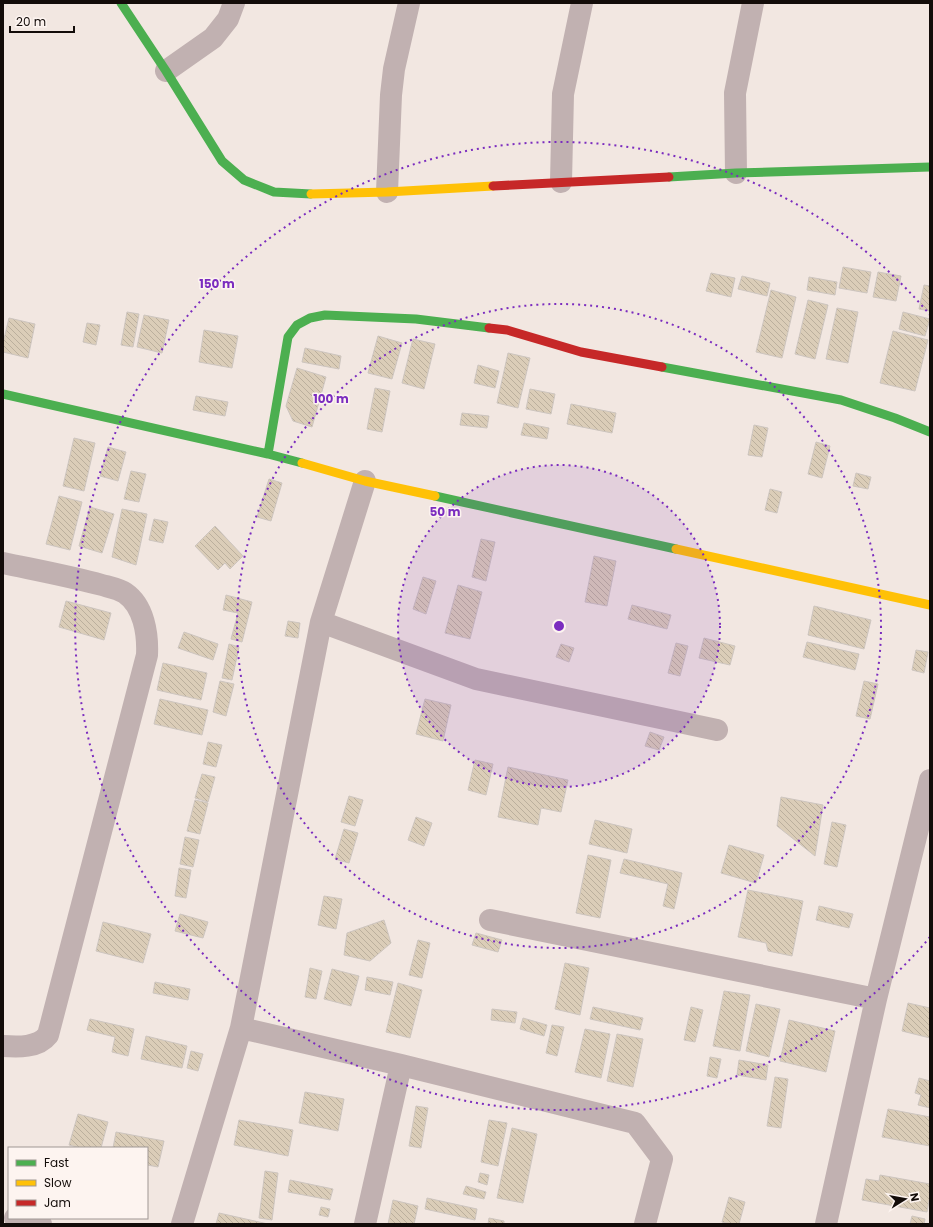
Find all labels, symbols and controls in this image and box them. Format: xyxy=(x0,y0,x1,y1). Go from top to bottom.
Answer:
scale bar xyxy=(10,8,74,34)
text: 20 m xyxy=(16,13,46,30)
text: 150 m xyxy=(199,275,235,292)
text: 100 m xyxy=(313,390,349,407)
text: 50 m xyxy=(430,503,461,520)
centre of rings xyxy=(552,619,566,633)
legend xyxy=(8,1147,148,1219)
text: Fast xyxy=(44,1154,69,1171)
text: Slow xyxy=(44,1174,72,1191)
north arrow xyxy=(885,1179,925,1219)
text: N xyxy=(906,1192,923,1203)
text: Jam xyxy=(44,1194,71,1211)

